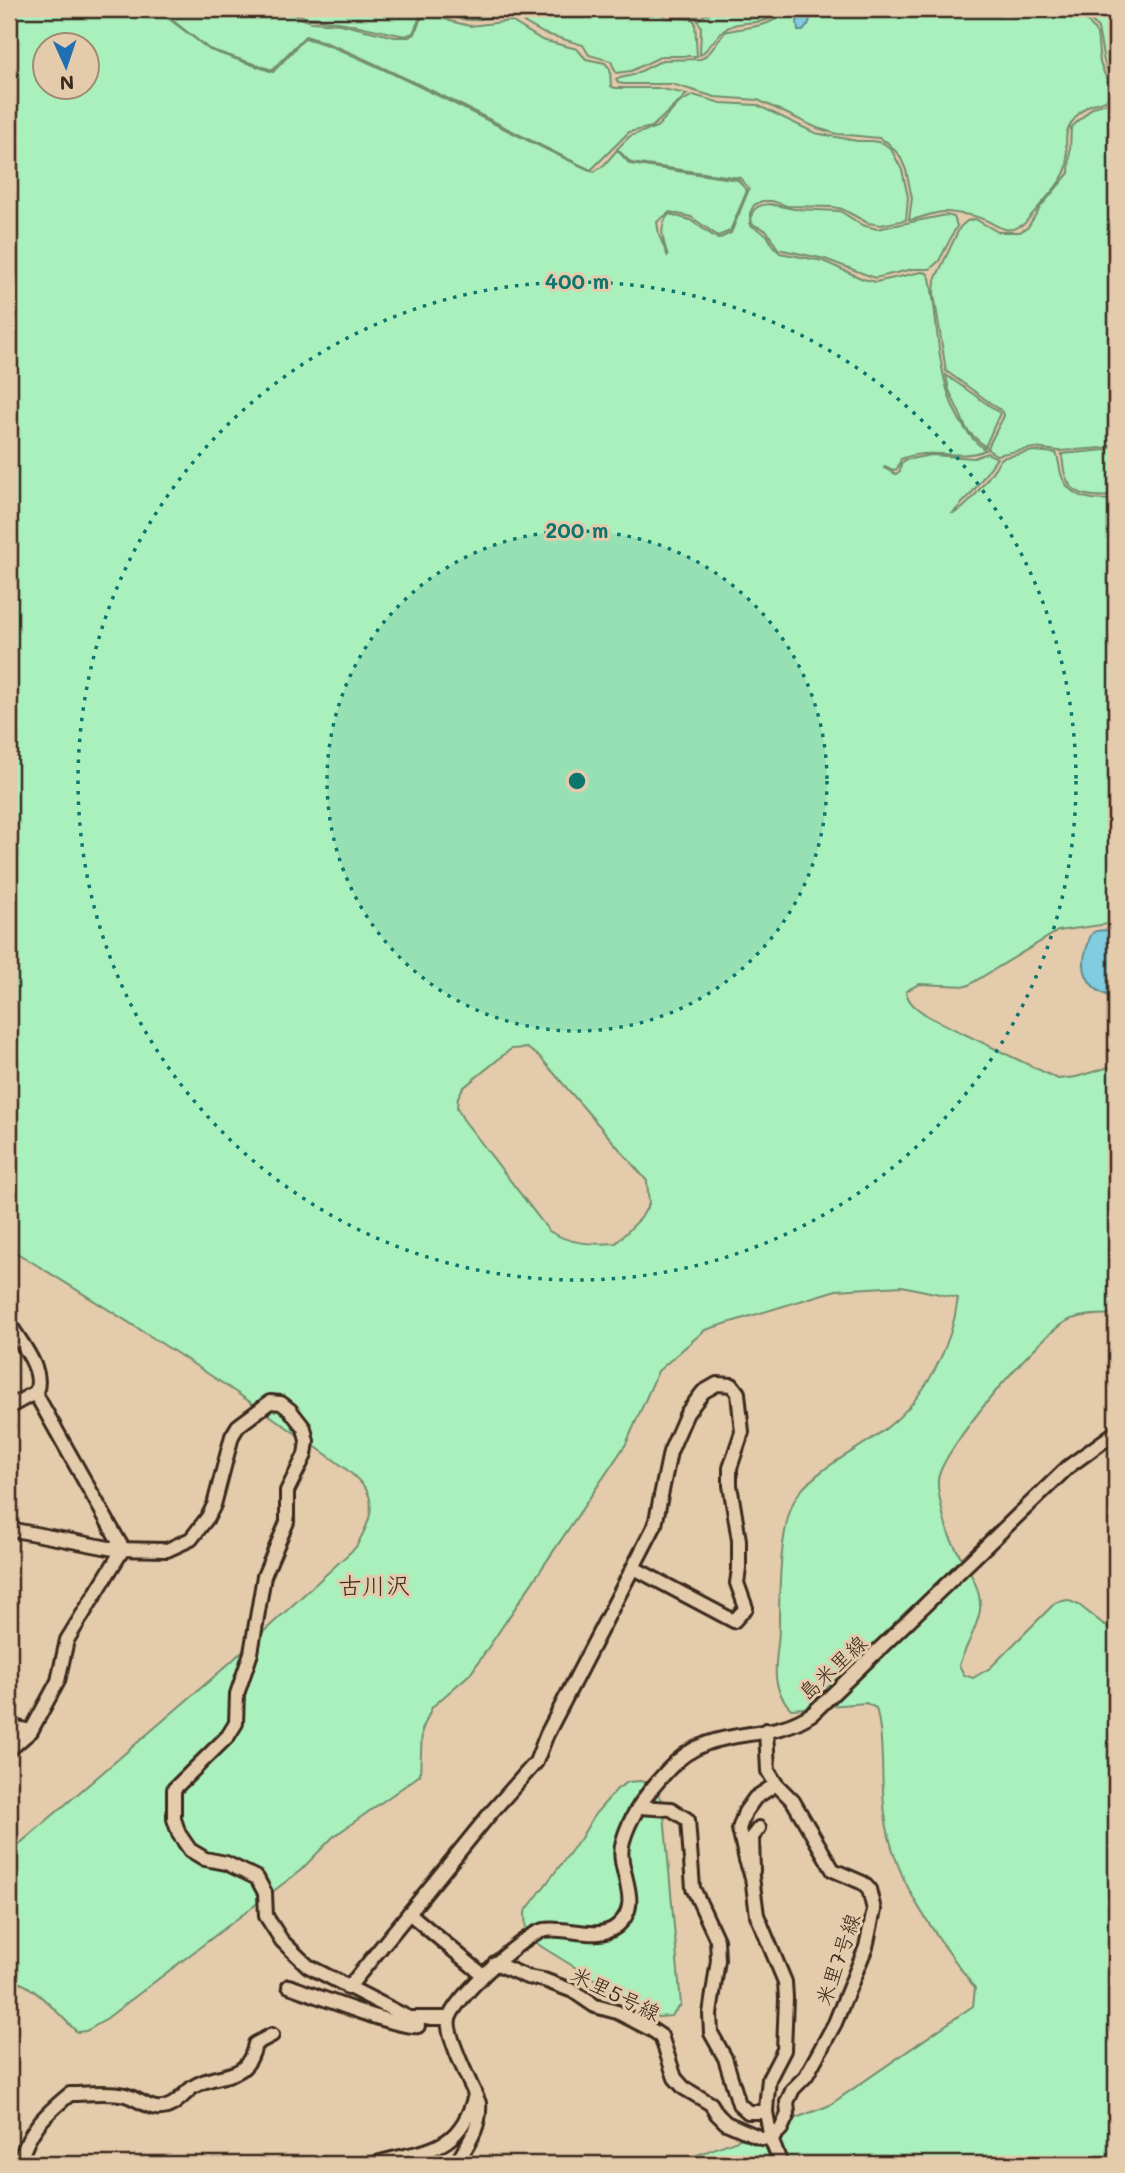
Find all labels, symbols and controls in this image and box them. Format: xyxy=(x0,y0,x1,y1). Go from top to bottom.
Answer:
north arrow xyxy=(32,32,102,102)
text: N xyxy=(59,71,75,96)
text: 400 m xyxy=(545,267,609,294)
text: 200 m xyxy=(546,516,608,543)
centre of rings xyxy=(565,769,589,793)
district label: 古川沢 xyxy=(338,1569,410,1600)
street label: 島米里線 xyxy=(792,1628,872,1706)
street label: 米里7号線 xyxy=(809,1909,865,2009)
street label: 米里5号線 xyxy=(567,1960,665,2026)

